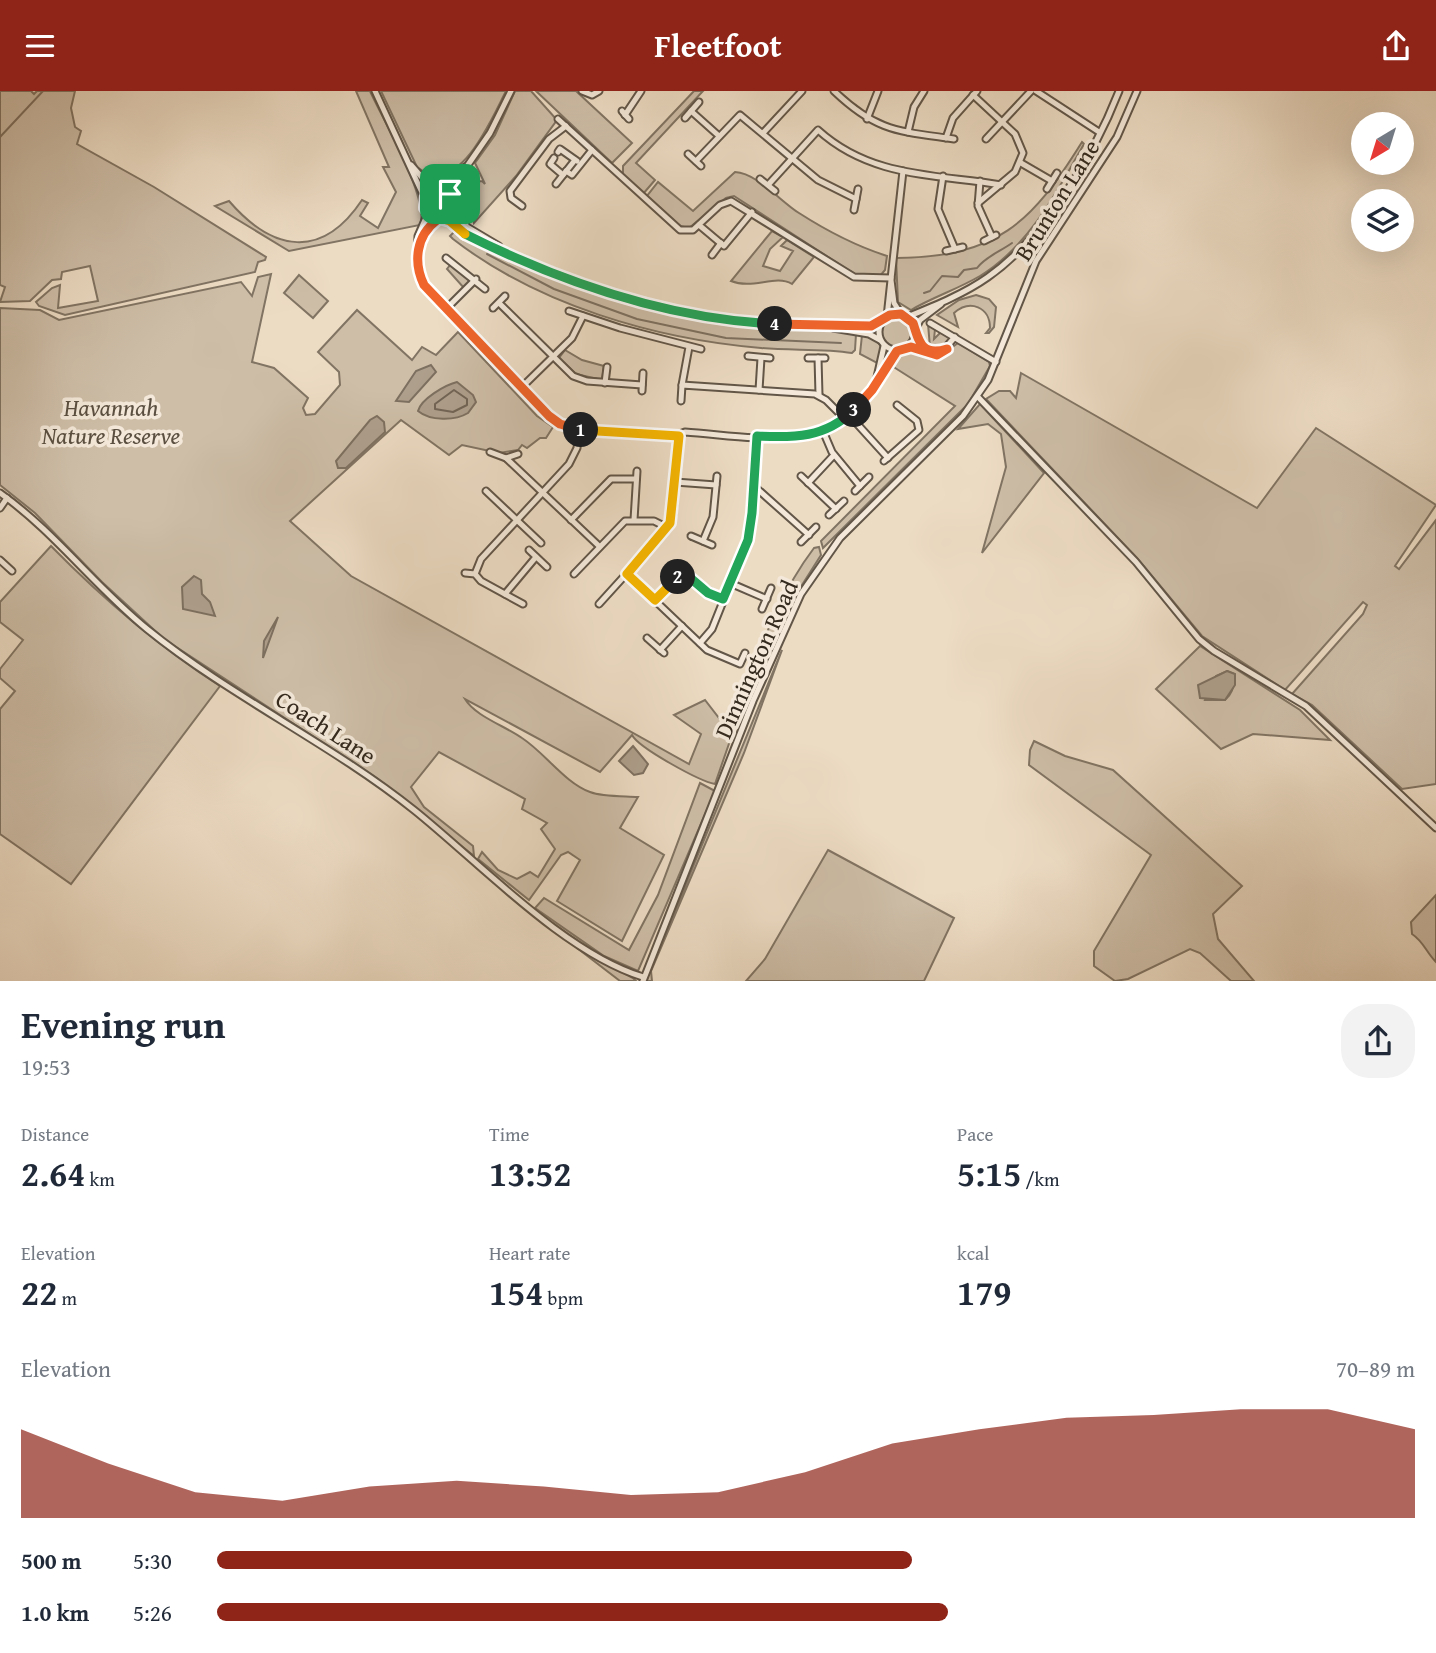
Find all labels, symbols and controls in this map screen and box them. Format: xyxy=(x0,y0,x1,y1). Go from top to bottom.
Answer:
text: Fleetfoot xyxy=(654,22,782,69)
icon: menu xyxy=(21,27,59,65)
icon: share xyxy=(1377,27,1415,65)
north arrow xyxy=(1351,112,1414,175)
map controls xyxy=(1351,112,1414,252)
street label: Brunton Lane xyxy=(1006,133,1108,267)
pin xyxy=(420,164,480,224)
icon: arrive xyxy=(431,175,469,213)
button: layers xyxy=(1351,189,1414,252)
pin: 4 xyxy=(758,307,792,341)
text: 4 xyxy=(770,309,779,337)
park label: Havannah Nature Reserve xyxy=(41,390,181,453)
pin: 3 xyxy=(836,393,872,427)
text: 3 xyxy=(849,395,858,423)
pin: 1 xyxy=(564,413,598,447)
text: 1 xyxy=(576,415,585,443)
pin: 2 xyxy=(660,559,696,595)
text: 2 xyxy=(673,562,682,590)
street label: Dinnington Road xyxy=(705,574,807,744)
street label: Coach Lane xyxy=(269,681,383,773)
text: Evening run xyxy=(21,996,225,1052)
button: share xyxy=(1341,1004,1415,1078)
text: 19:53 xyxy=(21,1050,71,1083)
text: Distance xyxy=(21,1120,89,1148)
text: Time xyxy=(489,1120,529,1148)
text: Pace xyxy=(957,1120,994,1148)
text: 2.64 xyxy=(21,1148,85,1199)
text: 13:52 xyxy=(489,1148,571,1199)
text: 5:15 xyxy=(957,1148,1021,1199)
text: km xyxy=(85,1165,115,1193)
text: /km xyxy=(1021,1165,1060,1193)
text: Elevation xyxy=(21,1239,95,1267)
text: Heart rate xyxy=(489,1239,570,1267)
text: kcal xyxy=(957,1239,989,1267)
text: 22 xyxy=(21,1267,57,1318)
text: 154 xyxy=(489,1267,543,1318)
text: 179 xyxy=(957,1267,1011,1318)
text: m xyxy=(57,1284,77,1312)
text: bpm xyxy=(543,1284,583,1312)
text: Elevation xyxy=(21,1352,111,1385)
text: 70–89 m xyxy=(1336,1352,1415,1385)
text: 500 m xyxy=(21,1544,82,1577)
text: 5:30 xyxy=(133,1544,172,1577)
text: 1.0 km xyxy=(21,1596,89,1629)
text: 5:26 xyxy=(133,1596,172,1629)

